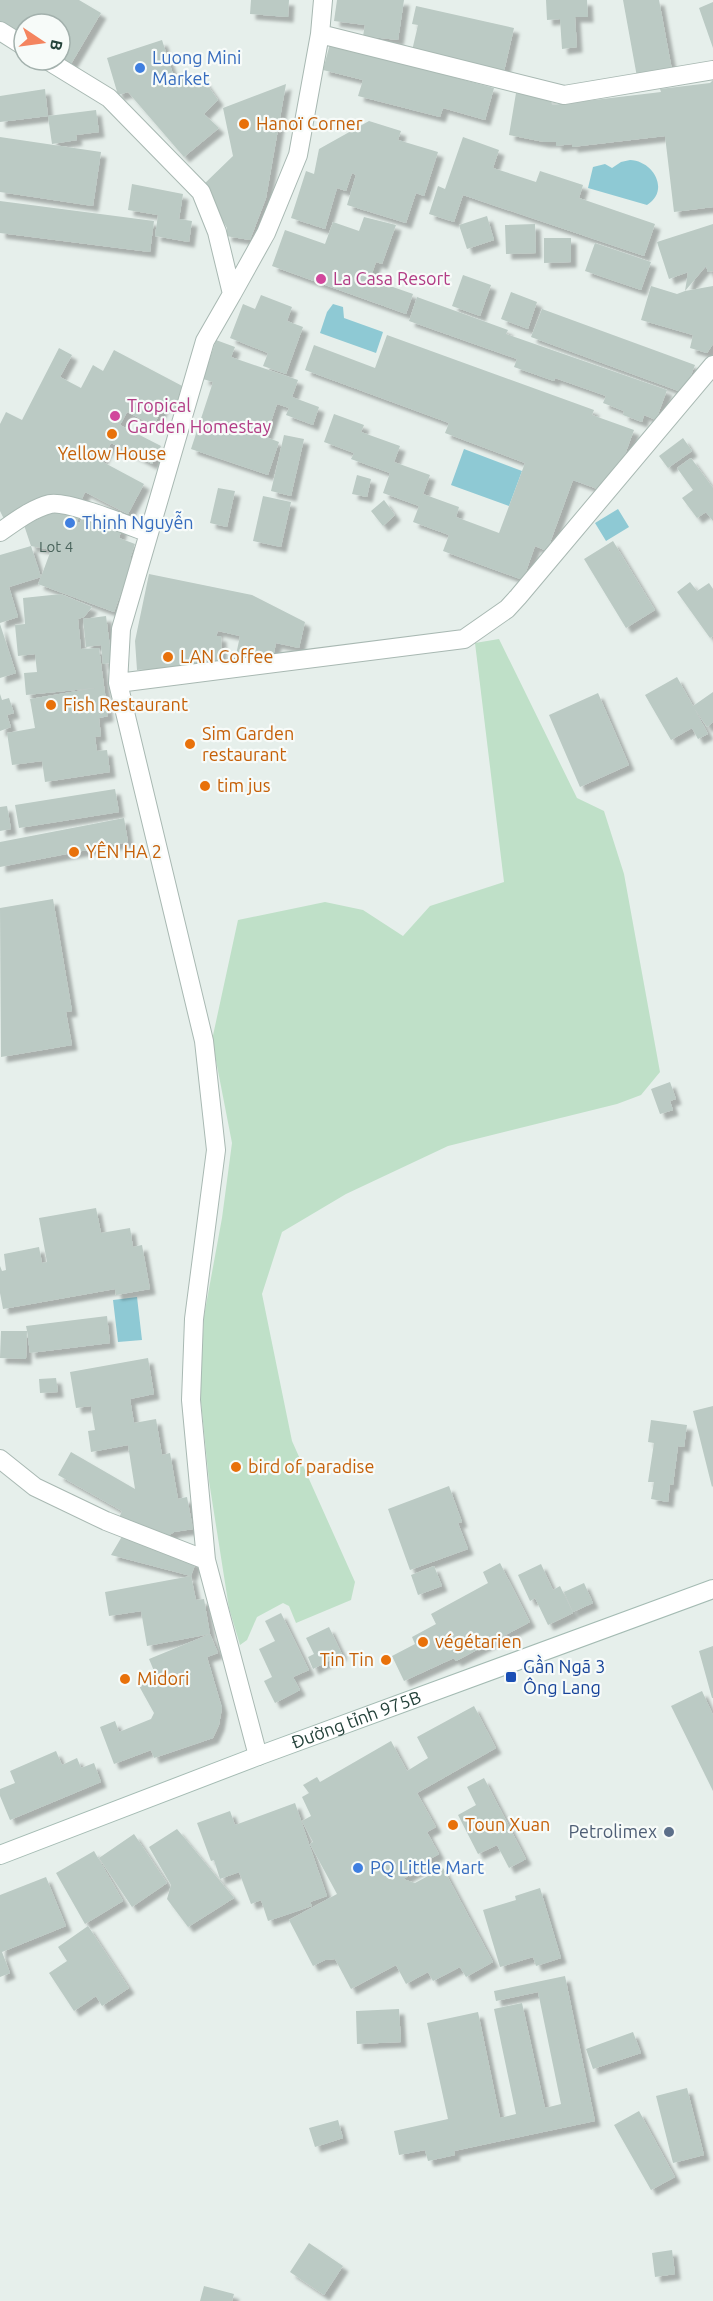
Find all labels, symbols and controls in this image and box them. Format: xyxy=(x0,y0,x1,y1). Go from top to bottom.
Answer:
north arrow xyxy=(12,12,72,72)
text: B xyxy=(47,38,67,53)
place label: Luong Mini Market xyxy=(152,47,241,88)
marker: Luong Mini Market xyxy=(133,61,147,75)
place label: Hanoï Corner xyxy=(256,113,363,133)
marker: Hanoï Corner xyxy=(237,117,251,131)
place label: La Casa Resort xyxy=(333,268,450,288)
marker: La Casa Resort xyxy=(314,272,328,286)
place label: Tropical Garden Homestay xyxy=(127,395,271,436)
marker: Tropical Garden Homestay xyxy=(108,409,122,423)
marker: Yellow House xyxy=(105,427,119,441)
place label: Yellow House xyxy=(58,443,166,463)
place label: Thịnh Nguyễn xyxy=(82,510,194,532)
marker: Thịnh Nguyễn xyxy=(63,516,77,530)
house number: Lot 4 xyxy=(39,538,73,555)
place label: LAN Coffee xyxy=(180,646,273,666)
marker: LAN Coffee xyxy=(161,650,175,664)
place label: Fish Restaurant xyxy=(63,694,188,714)
marker: Fish Restaurant xyxy=(44,698,58,712)
place label: Sim Garden restaurant xyxy=(202,723,294,764)
marker: Sim Garden restaurant xyxy=(183,737,197,751)
place label: tim jus xyxy=(217,775,271,795)
marker: tim jus xyxy=(198,779,212,793)
place label: YÊN HA 2 xyxy=(86,840,162,861)
marker: YÊN HA 2 xyxy=(67,845,81,859)
place label: bird of paradise xyxy=(248,1456,374,1476)
marker: bird of paradise xyxy=(229,1460,243,1474)
place label: végétarien xyxy=(435,1631,522,1651)
marker: végétarien xyxy=(416,1635,430,1649)
place label: Tin Tin xyxy=(320,1649,374,1669)
marker: Tin Tin xyxy=(379,1653,393,1667)
place label: Gần Ngã 3 Ông Lang xyxy=(523,1654,605,1697)
place label: Midori xyxy=(137,1668,189,1688)
marker: Gần Ngã 3 Ông Lang xyxy=(504,1670,518,1684)
marker: Midori xyxy=(118,1672,132,1686)
street label: Đường tỉnh 975B xyxy=(288,1686,423,1752)
place label: Toun Xuan xyxy=(465,1814,550,1834)
marker: Toun Xuan xyxy=(446,1818,460,1832)
place label: Petrolimex xyxy=(569,1821,657,1841)
marker: Petrolimex xyxy=(662,1825,676,1839)
place label: PQ Little Mart xyxy=(370,1857,484,1878)
marker: PQ Little Mart xyxy=(351,1861,365,1875)

